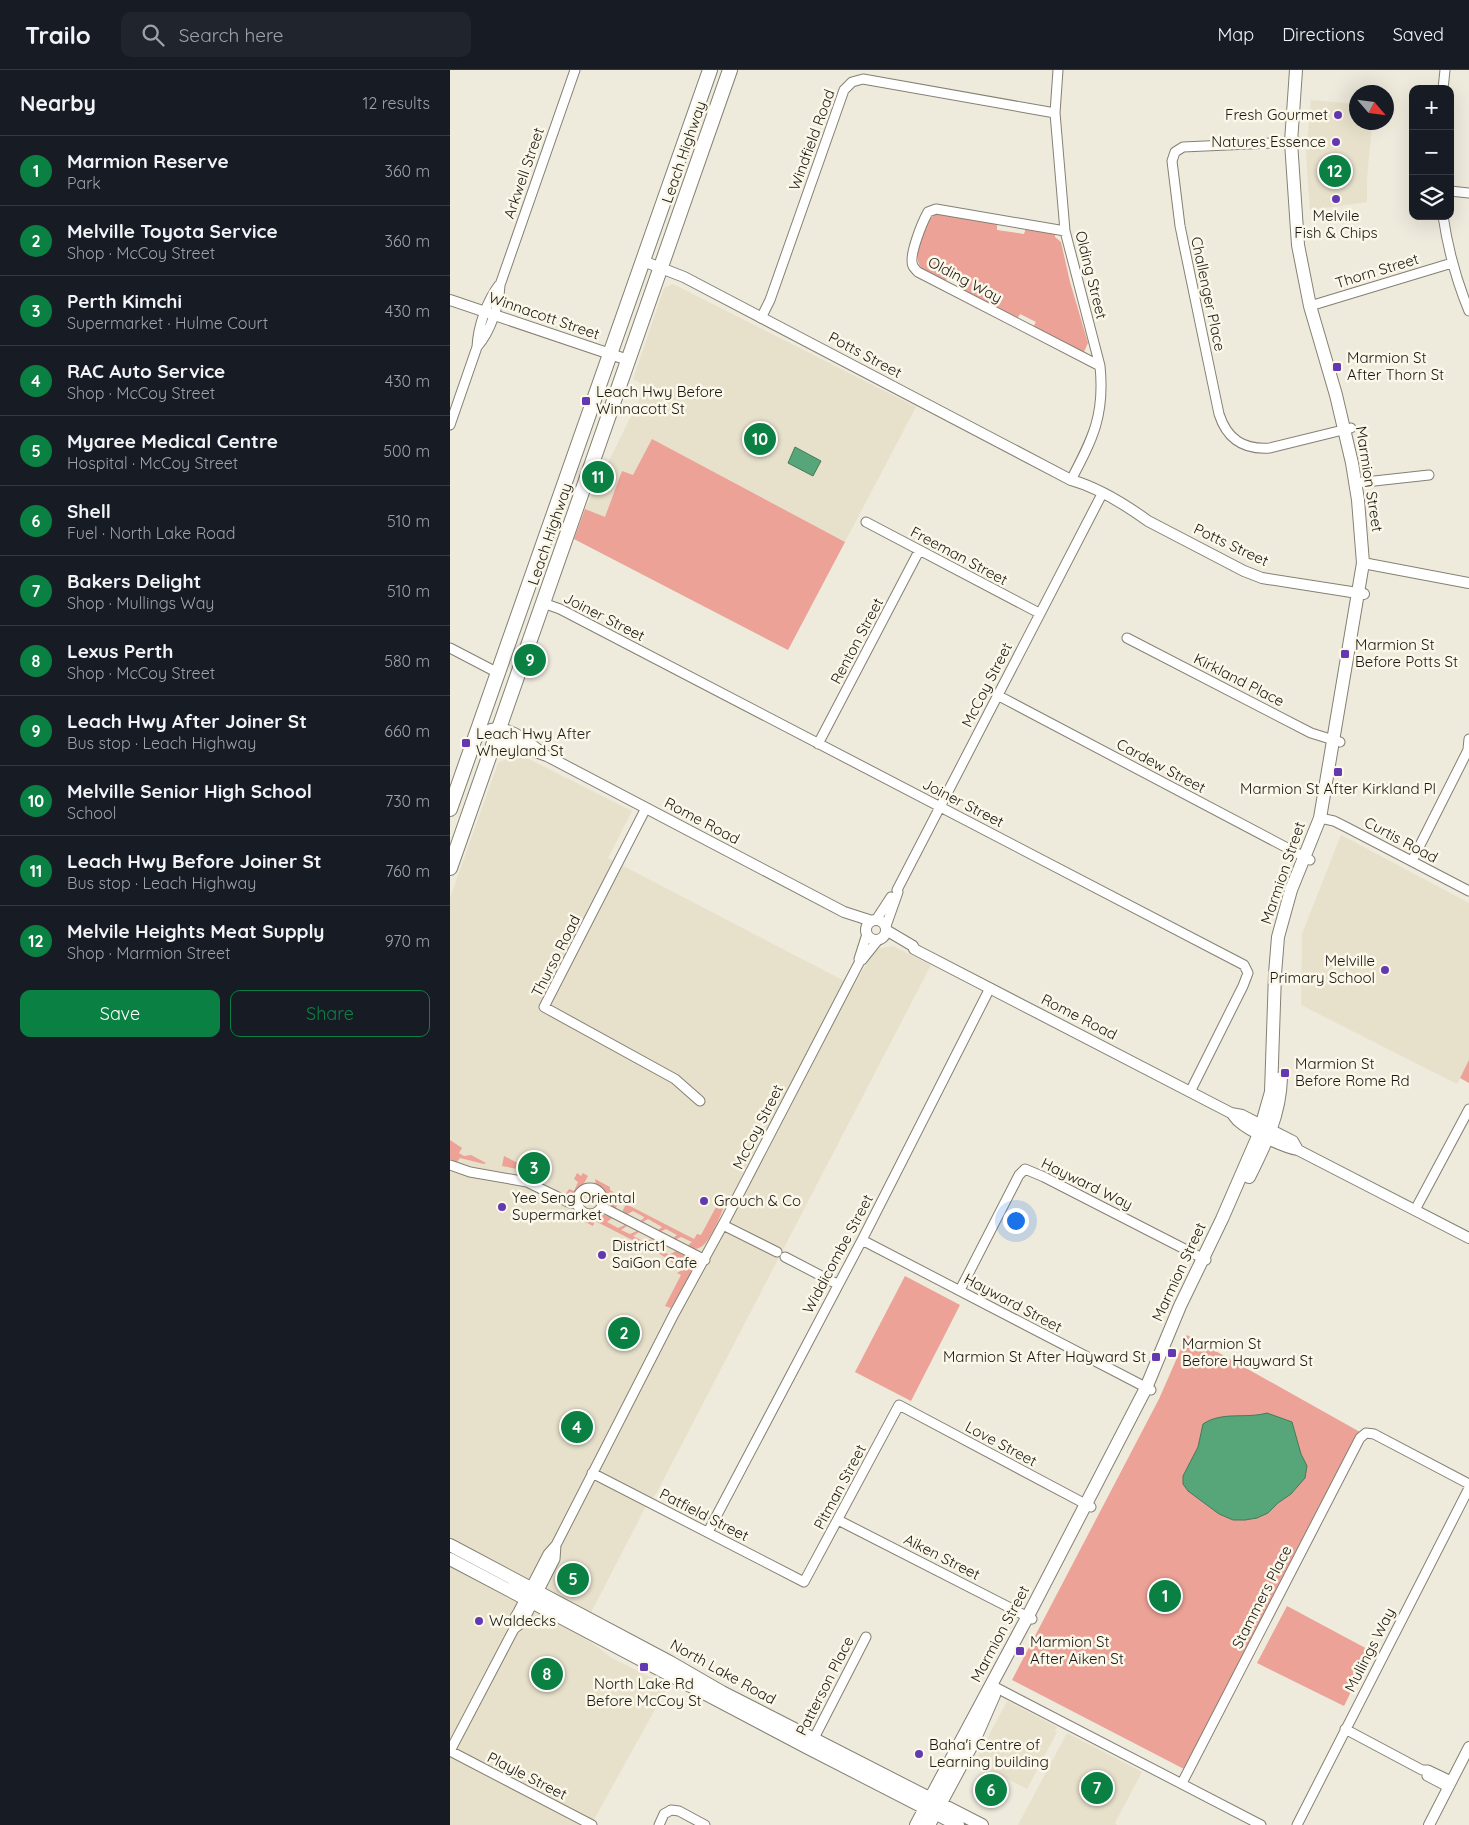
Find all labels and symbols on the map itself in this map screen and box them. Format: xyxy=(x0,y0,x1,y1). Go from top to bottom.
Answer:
north arrow xyxy=(1349,85,1394,130)
street label: Windfield Road xyxy=(784,87,839,193)
street label: Leach Highway xyxy=(657,98,710,205)
place label: Fresh Gourmet xyxy=(1225,105,1328,124)
marker: Fresh Gourmet xyxy=(1332,109,1344,121)
street label: Arkwell Street xyxy=(499,125,548,221)
place label: Natures Essence xyxy=(1211,132,1326,151)
marker: Natures Essence xyxy=(1330,136,1342,148)
pin: 12 xyxy=(1319,152,1351,190)
marker: Melvile Fish & Chips xyxy=(1330,193,1342,205)
place label: Melvile Fish & Chips xyxy=(1294,206,1378,242)
street label: Olding Street xyxy=(1071,229,1112,321)
street label: Challenger Place xyxy=(1187,235,1230,353)
street label: Thorn Street xyxy=(1333,249,1421,292)
street label: Olding Way xyxy=(925,252,1006,307)
street label: Winnacott Street xyxy=(486,288,602,343)
street label: Potts Street xyxy=(825,327,905,382)
place label: Marmion St After Thorn St xyxy=(1347,348,1444,384)
marker: Marmion St After Thorn St xyxy=(1331,361,1343,373)
place label: Leach Hwy Before Winnacott St xyxy=(596,382,723,418)
marker: Leach Hwy Before Winnacott St xyxy=(580,395,592,407)
pin: 10 xyxy=(744,420,776,458)
street label: Marmion Street xyxy=(1352,425,1387,533)
pin: 11 xyxy=(582,458,614,496)
street label: Leach Highway xyxy=(523,480,576,587)
street label: Potts Street xyxy=(1191,519,1272,570)
street label: Freeman Street xyxy=(907,522,1011,589)
street label: Joiner Street xyxy=(560,588,648,645)
street label: Renton Street xyxy=(826,594,887,687)
place label: Marmion St Before Potts St xyxy=(1355,635,1458,671)
street label: McCoy Street xyxy=(957,639,1016,730)
pin: 9 xyxy=(514,641,546,679)
marker: Marmion St Before Potts St xyxy=(1339,648,1351,660)
street label: Kirkland Place xyxy=(1191,649,1288,711)
place label: Leach Hwy After Wheyland St xyxy=(476,724,591,760)
street label: Cardew Street xyxy=(1113,734,1209,797)
marker: Leach Hwy After Wheyland St xyxy=(460,737,472,749)
marker: Marmion St After Kirkland Pl xyxy=(1332,766,1344,778)
street label: Joiner Street xyxy=(919,774,1007,831)
place label: Marmion St After Kirkland Pl xyxy=(1240,779,1436,798)
street label: Rome Road xyxy=(661,793,743,848)
street label: Curtis Road xyxy=(1361,812,1441,867)
street label: Marmion Street xyxy=(1256,819,1309,927)
street label: Thurso Road xyxy=(527,912,584,1000)
place label: Melville Primary School xyxy=(1270,951,1375,987)
marker: Melville Primary School xyxy=(1379,964,1391,976)
street label: Rome Road xyxy=(1038,989,1120,1044)
place label: Marmion St Before Rome Rd xyxy=(1295,1054,1410,1090)
marker: Marmion St Before Rome Rd xyxy=(1279,1067,1291,1079)
street label: McCoy Street xyxy=(728,1081,787,1172)
pin: 3 xyxy=(518,1149,550,1187)
street label: Hayward Way xyxy=(1038,1153,1136,1214)
place label: Yee Seng Oriental Supermarket xyxy=(512,1188,635,1224)
place label: Grouch & Co xyxy=(714,1191,801,1210)
street label: Widdicombe Street xyxy=(798,1191,877,1317)
marker: Grouch & Co xyxy=(698,1195,710,1207)
marker: Yee Seng Oriental Supermarket xyxy=(496,1201,508,1213)
your location xyxy=(1003,1208,1029,1234)
street label: Marmion Street xyxy=(1147,1219,1210,1324)
place label: District1 SaiGon Cafe xyxy=(612,1236,697,1272)
marker: District1 SaiGon Cafe xyxy=(596,1249,608,1261)
street label: Hayward Street xyxy=(961,1269,1066,1336)
pin: 2 xyxy=(608,1314,640,1352)
place label: Marmion St Before Hayward St xyxy=(1182,1334,1313,1370)
place label: Marmion St After Hayward St xyxy=(943,1347,1146,1366)
marker: Marmion St Before Hayward St xyxy=(1166,1347,1178,1359)
marker: Marmion St After Hayward St xyxy=(1150,1351,1162,1363)
pin: 4 xyxy=(561,1408,593,1446)
street label: Love Street xyxy=(962,1417,1040,1470)
street label: Pitman Street xyxy=(809,1441,870,1533)
street label: Patfield Street xyxy=(656,1484,752,1545)
street label: Aiken Street xyxy=(901,1529,983,1584)
street label: Stammers Place xyxy=(1227,1542,1296,1651)
pin: 5 xyxy=(557,1560,589,1598)
pin: 1 xyxy=(1149,1577,1181,1615)
street label: Marmion Street xyxy=(966,1582,1033,1685)
street label: Mullings Way xyxy=(1340,1604,1399,1695)
place label: Waldecks xyxy=(489,1611,556,1630)
marker: Waldecks xyxy=(473,1615,485,1627)
place label: Marmion St After Aiken St xyxy=(1030,1632,1124,1668)
street label: Patterson Place xyxy=(791,1633,858,1739)
street label: North Lake Road xyxy=(667,1635,779,1708)
marker: Marmion St After Aiken St xyxy=(1014,1645,1026,1657)
pin: 8 xyxy=(531,1655,563,1693)
marker: North Lake Rd Before McCoy St xyxy=(638,1661,650,1673)
place label: North Lake Rd Before McCoy St xyxy=(586,1674,702,1710)
place label: Baha'i Centre of Learning building xyxy=(929,1735,1049,1771)
street label: Playle Street xyxy=(484,1747,570,1804)
marker: Baha'i Centre of Learning building xyxy=(913,1748,925,1760)
pin: 7 xyxy=(1081,1769,1113,1807)
pin: 6 xyxy=(975,1771,1007,1809)

